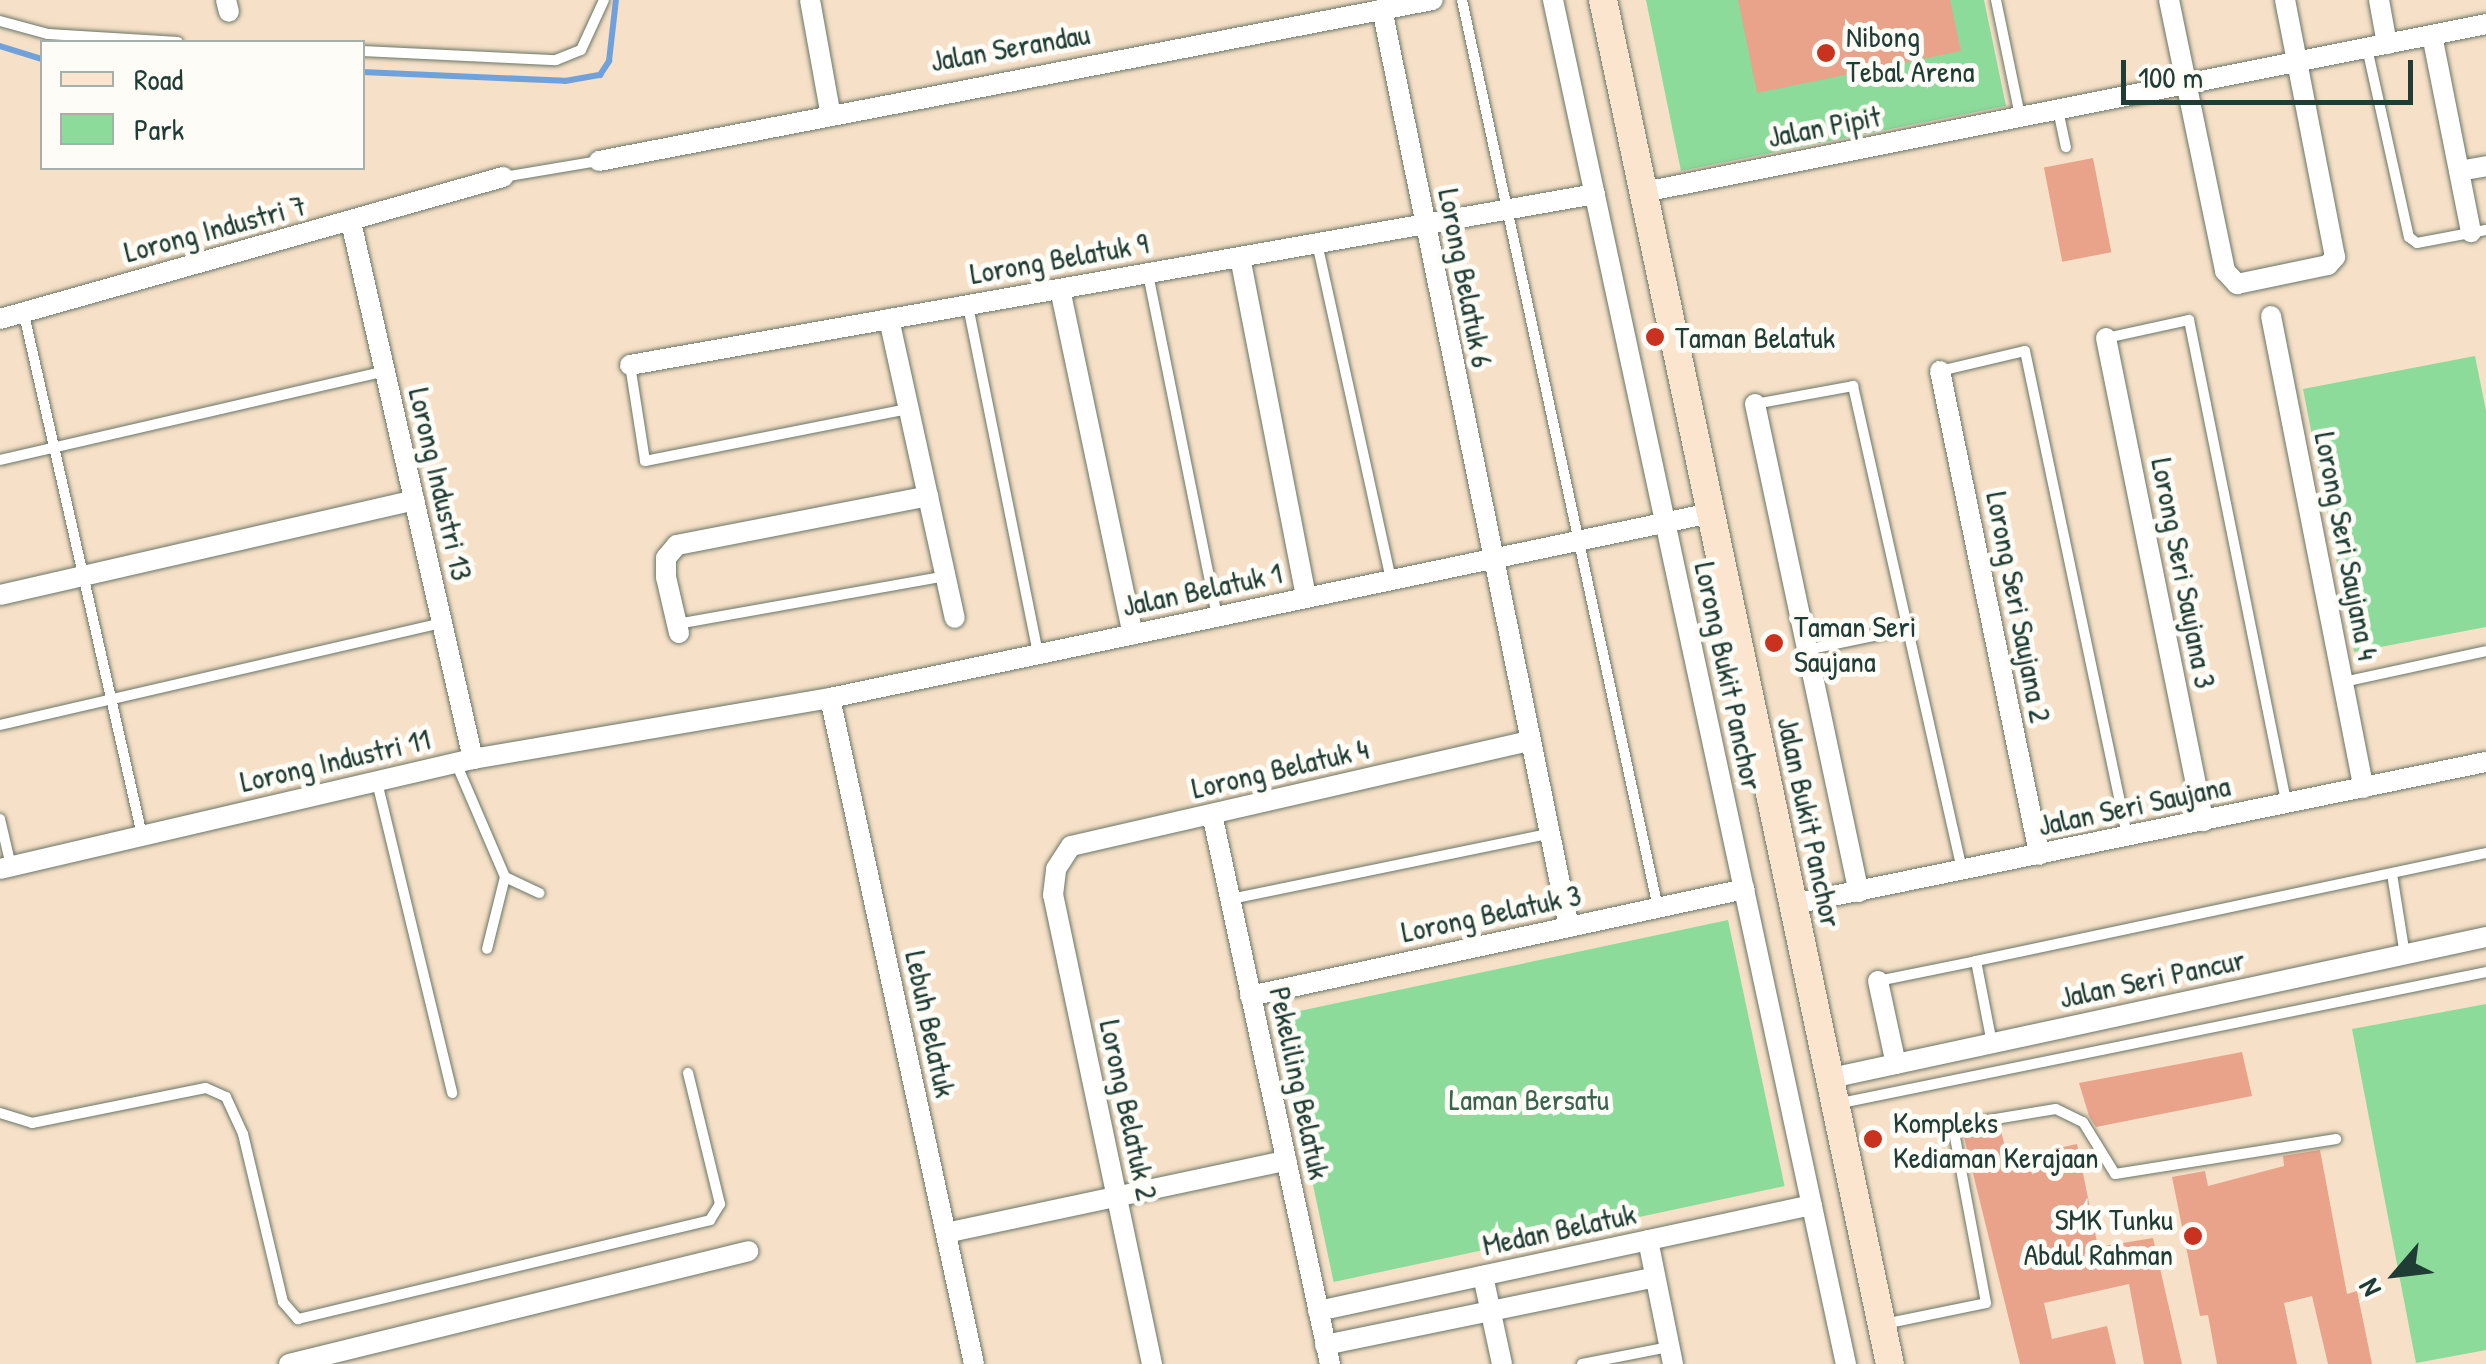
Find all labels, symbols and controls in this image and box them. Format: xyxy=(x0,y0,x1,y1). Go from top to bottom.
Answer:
street label: Jalan Serandau xyxy=(928,15,1092,79)
place label: Nibong Tebal Arena xyxy=(1846,18,1974,88)
legend xyxy=(40,40,365,170)
scale bar xyxy=(2126,40,2418,102)
marker: Nibong Tebal Arena xyxy=(1815,42,1837,64)
text: 100 m xyxy=(2138,57,2203,97)
text: Road xyxy=(134,59,183,99)
street label: Jalan Pipit xyxy=(1765,97,1883,155)
text: Park xyxy=(134,109,184,149)
street label: Lorong Industri 7 xyxy=(120,186,310,270)
street label: Lorong Belatuk 6 xyxy=(1431,186,1501,370)
street label: Lorong Belatuk 9 xyxy=(967,225,1151,291)
place label: Taman Belatuk xyxy=(1675,319,1835,355)
marker: Taman Belatuk xyxy=(1644,326,1666,348)
street label: Lorong Industri 13 xyxy=(401,384,481,584)
street label: Lorong Seri Saujana 4 xyxy=(2307,429,2387,663)
street label: Lorong Seri Saujana 3 xyxy=(2144,455,2224,691)
street label: Lorong Seri Saujana 2 xyxy=(1979,489,2059,725)
street label: Jalan Belatuk 1 xyxy=(1119,554,1285,624)
street label: Lorong Bukit Panchor xyxy=(1687,559,1771,793)
place label: Taman Seri Saujana xyxy=(1794,608,1916,678)
marker: Taman Seri Saujana xyxy=(1763,632,1785,654)
street label: Jalan Bukit Panchor xyxy=(1770,713,1850,931)
street label: Lorong Industri 11 xyxy=(237,721,433,799)
street label: Lorong Belatuk 4 xyxy=(1188,730,1372,806)
street label: Jalan Seri Saujana xyxy=(2035,767,2233,843)
street label: Lorong Belatuk 3 xyxy=(1398,876,1584,950)
street label: Jalan Seri Pancur xyxy=(2056,941,2248,1015)
street label: Lebuh Belatuk xyxy=(898,948,964,1100)
street label: Pekeliling Belatuk xyxy=(1262,984,1338,1182)
street label: Lorong Belatuk 2 xyxy=(1092,1017,1166,1203)
park label: Laman Bersatu xyxy=(1449,1081,1609,1117)
place label: Kompleks Kediaman Kerajaan xyxy=(1893,1104,2098,1174)
marker: Kompleks Kediaman Kerajaan xyxy=(1862,1128,1884,1150)
street label: Medan Belatuk xyxy=(1479,1195,1639,1263)
place label: SMK Tunku Abdul Rahman xyxy=(2024,1201,2173,1272)
north arrow xyxy=(2346,1224,2446,1324)
marker: SMK Tunku Abdul Rahman xyxy=(2182,1225,2204,1247)
text: N xyxy=(2349,1273,2390,1304)

